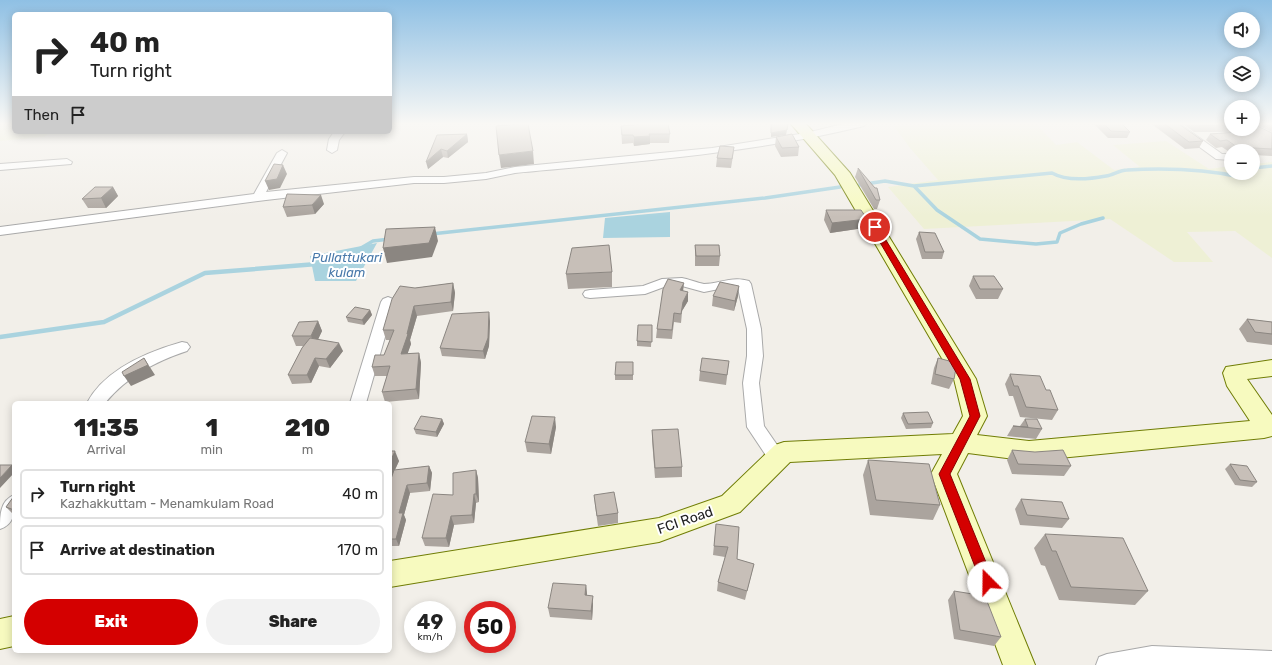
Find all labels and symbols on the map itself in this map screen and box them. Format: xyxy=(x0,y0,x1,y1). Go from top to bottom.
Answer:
pin xyxy=(858,210,892,244)
water label: Pullattukari kulam xyxy=(312,250,383,280)
street label: FCI Road xyxy=(655,503,715,538)
position arrow xyxy=(967,561,1009,603)
speed limit sign: 50 xyxy=(464,601,516,653)

